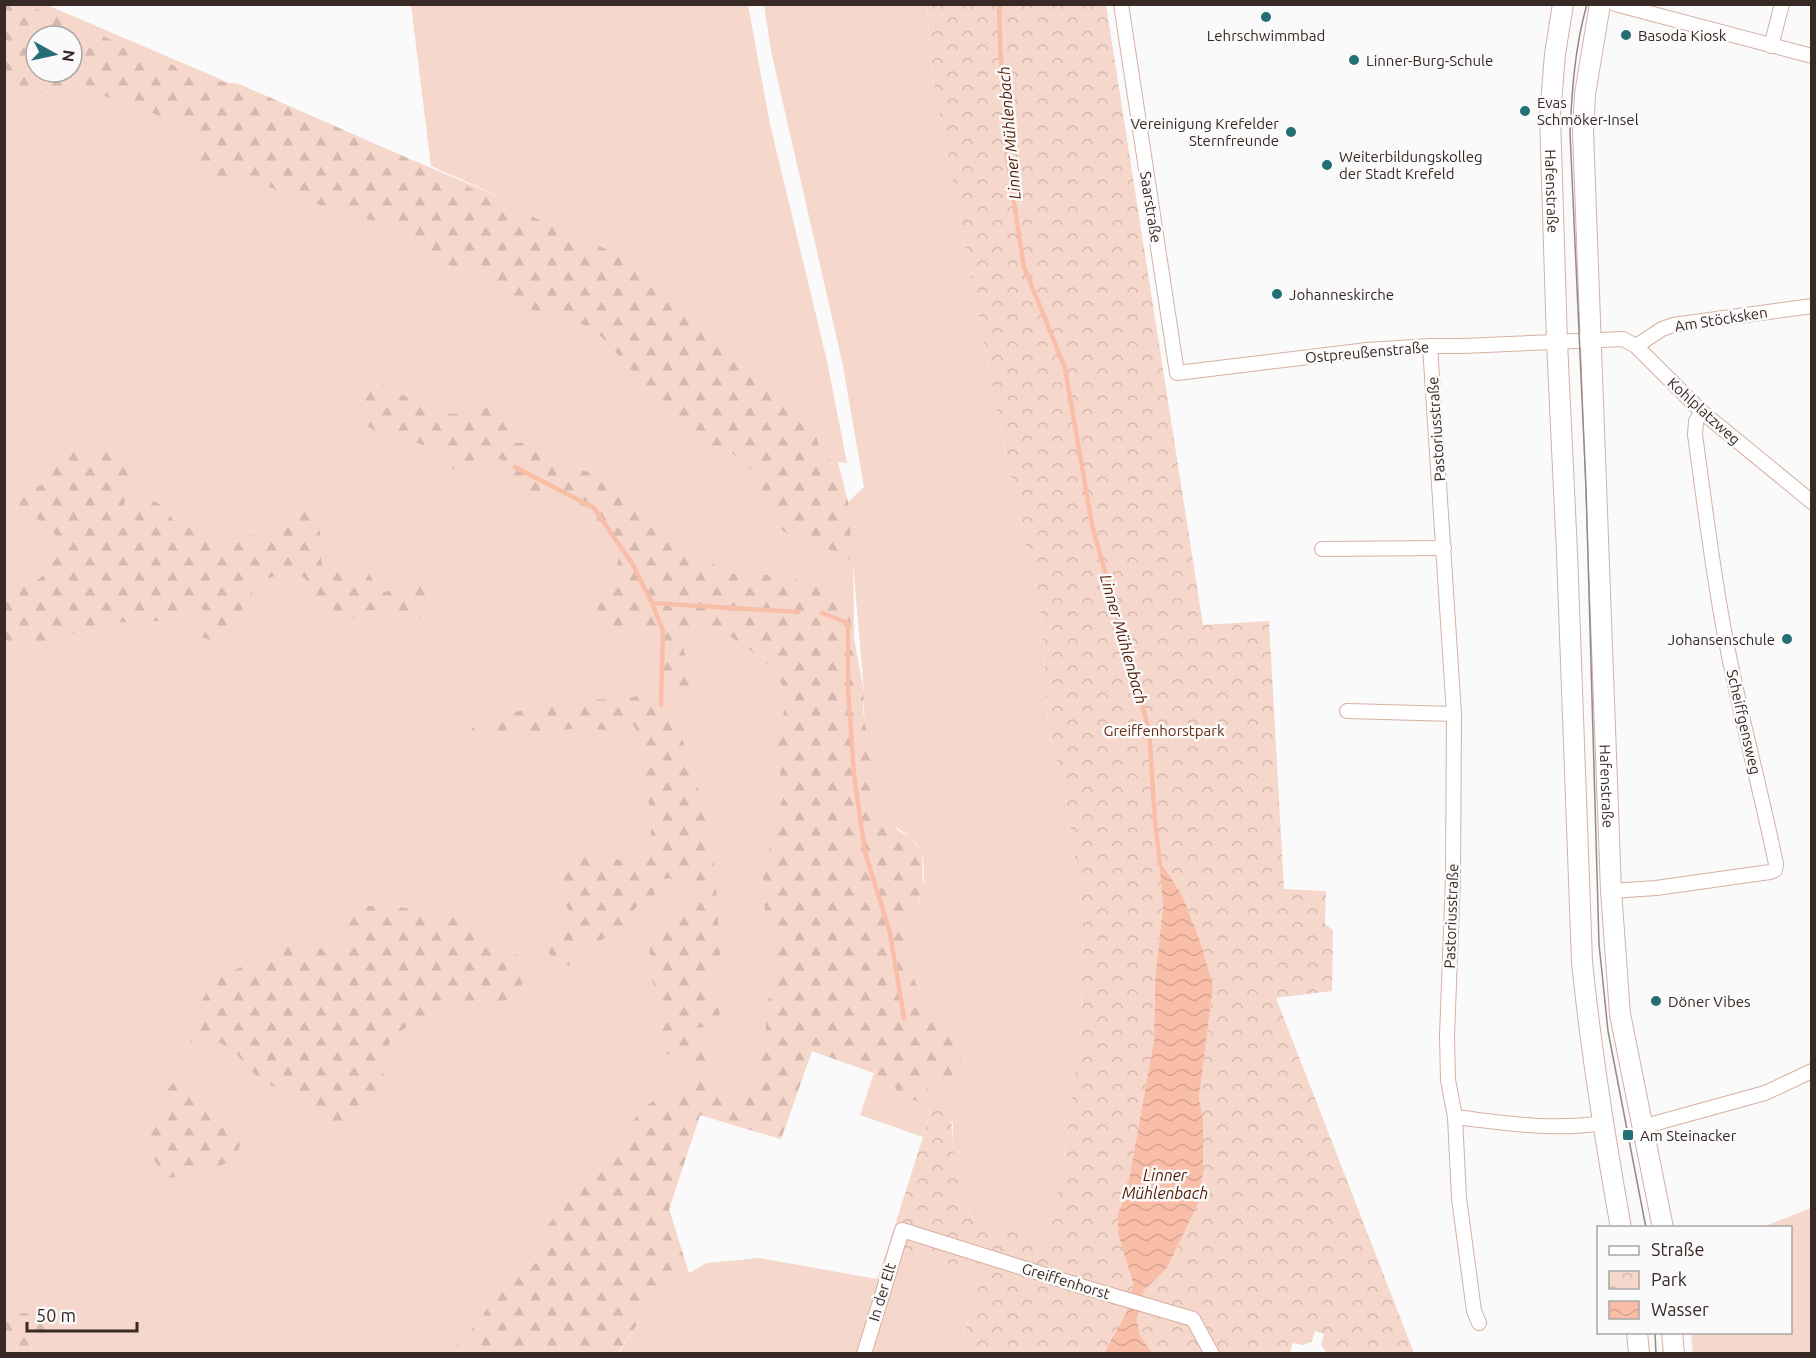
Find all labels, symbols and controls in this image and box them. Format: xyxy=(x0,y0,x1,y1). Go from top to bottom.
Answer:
marker: Lehrschwimmbad xyxy=(1259,10,1273,24)
north arrow xyxy=(24,24,84,84)
place label: Lehrschwimmbad xyxy=(1207,27,1325,44)
place label: Basoda Kiosk xyxy=(1638,27,1727,44)
marker: Basoda Kiosk xyxy=(1619,28,1633,42)
text: N xyxy=(59,49,79,63)
place label: Linner-Burg-Schule xyxy=(1366,52,1493,69)
marker: Linner-Burg-Schule xyxy=(1347,53,1361,67)
water label: Linner Mühlenbach xyxy=(994,66,1024,200)
place label: Evas Schmöker-Insel xyxy=(1537,94,1639,128)
marker: Evas Schmöker-Insel xyxy=(1518,104,1532,118)
place label: Vereinigung Krefelder Sternfreunde xyxy=(1130,115,1279,149)
marker: Vereinigung Krefelder Sternfreunde xyxy=(1284,125,1298,139)
place label: Weiterbildungskolleg der Stadt Krefeld xyxy=(1339,148,1483,182)
street label: Hafenstraße xyxy=(1543,149,1562,233)
marker: Weiterbildungskolleg der Stadt Krefeld xyxy=(1320,158,1334,172)
street label: Saarstraße xyxy=(1137,170,1165,244)
place label: Johanneskirche xyxy=(1289,286,1394,303)
marker: Johanneskirche xyxy=(1270,287,1284,301)
street label: Am Stöcksken xyxy=(1673,303,1769,335)
street label: Ostpreußenstraße xyxy=(1304,338,1430,366)
street label: Kohlplatzweg xyxy=(1664,374,1744,448)
street label: Pastoriusstraße xyxy=(1424,376,1448,482)
water label: Linner Mühlenbach xyxy=(1097,572,1151,706)
place label: Johansenschule xyxy=(1668,631,1775,648)
marker: Johansenschule xyxy=(1780,632,1794,646)
street label: Scheiffgensweg xyxy=(1724,668,1764,776)
park label: Greiffenhorstpark xyxy=(1104,722,1225,739)
street label: Hafenstraße xyxy=(1597,744,1617,828)
street label: Pastoriusstraße xyxy=(1441,863,1461,969)
place label: Döner Vibes xyxy=(1668,993,1751,1010)
marker: Döner Vibes xyxy=(1649,994,1663,1008)
place label: Am Steinacker xyxy=(1640,1127,1737,1144)
marker: Am Steinacker xyxy=(1621,1128,1635,1142)
water label: Linner Mühlenbach xyxy=(1122,1166,1208,1202)
legend xyxy=(1597,1226,1792,1334)
text: Straße xyxy=(1651,1239,1704,1259)
street label: Greiffenhorst xyxy=(1020,1260,1112,1302)
street label: In der Elt xyxy=(865,1261,899,1323)
text: Park xyxy=(1651,1269,1687,1289)
scale bar xyxy=(27,1295,136,1333)
text: Wasser xyxy=(1651,1299,1709,1319)
text: 50 m xyxy=(36,1305,76,1325)

